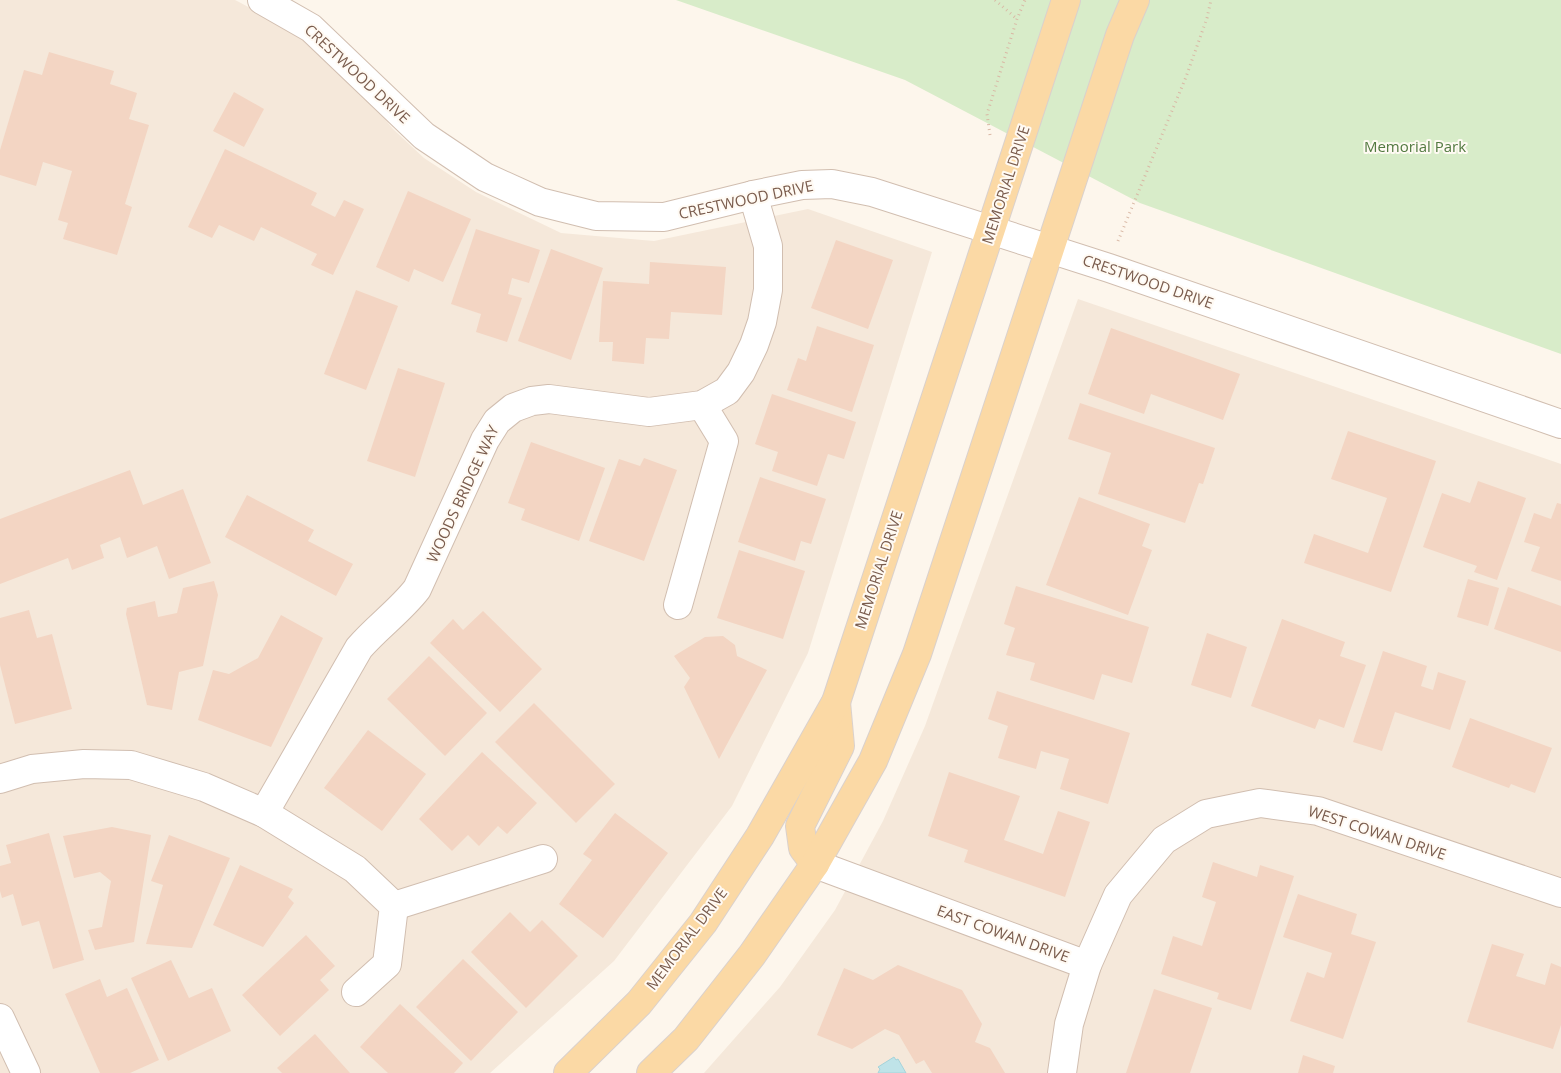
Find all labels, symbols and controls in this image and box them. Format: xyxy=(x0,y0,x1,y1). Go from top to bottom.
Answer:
street label: CRESTWOOD DRIVE xyxy=(301,19,415,127)
street label: MEMORIAL DRIVE xyxy=(976,123,1034,246)
park label: Memorial Park xyxy=(1364,136,1466,156)
street label: CRESTWOOD DRIVE xyxy=(677,175,815,223)
street label: CRESTWOOD DRIVE xyxy=(1080,249,1216,313)
street label: WOODS BRIDGE WAY xyxy=(422,421,503,565)
street label: MEMORIAL DRIVE xyxy=(849,508,907,631)
street label: WEST COWAN DRIVE xyxy=(1306,800,1449,864)
street label: MEMORIAL DRIVE xyxy=(641,883,731,994)
street label: EAST COWAN DRIVE xyxy=(934,900,1072,966)

